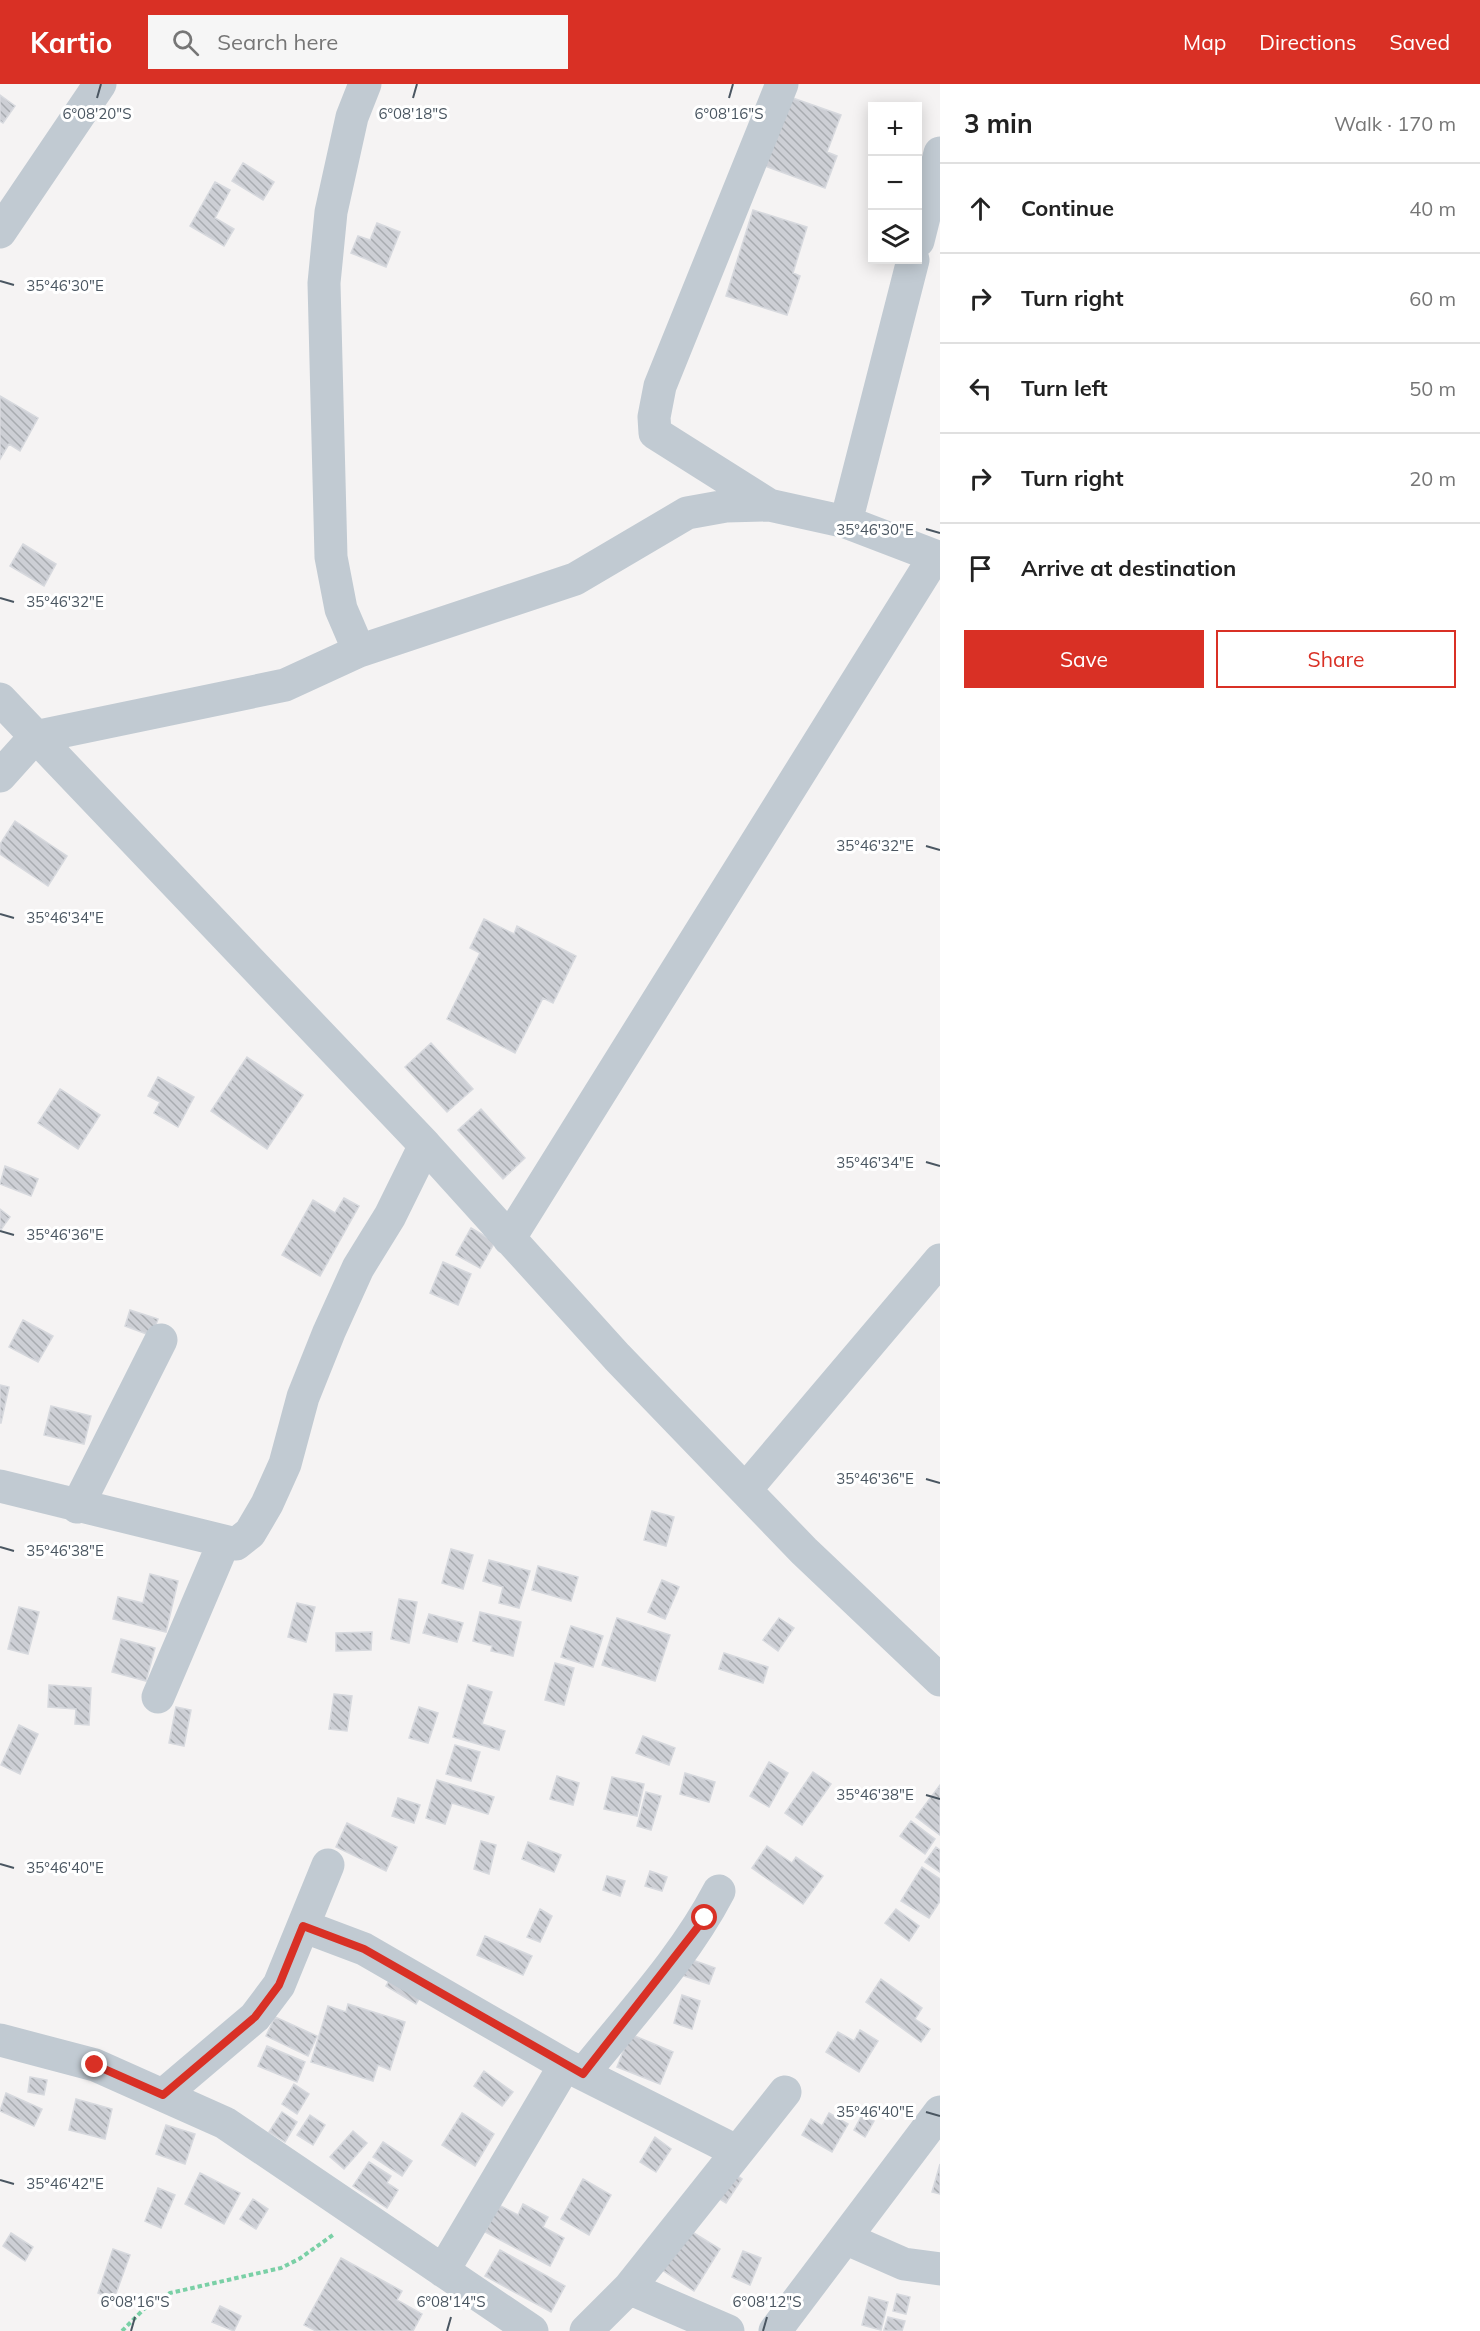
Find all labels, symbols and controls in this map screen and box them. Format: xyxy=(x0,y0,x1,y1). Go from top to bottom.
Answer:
search box xyxy=(148,15,568,69)
text: Kartio xyxy=(30,25,112,60)
icon: search xyxy=(169,26,202,59)
text: Search here xyxy=(217,28,338,56)
text: Map xyxy=(1183,29,1226,55)
text: Directions xyxy=(1259,29,1356,55)
text: Saved xyxy=(1389,29,1450,55)
map controls xyxy=(868,102,922,264)
button: + xyxy=(868,102,922,156)
text: 6°08'20"S xyxy=(62,104,132,123)
text: 6°08'18"S xyxy=(378,104,448,123)
text: 6°08'16"S xyxy=(694,104,764,123)
text: 3 min xyxy=(964,107,1033,140)
text: Walk · 170 m xyxy=(1334,111,1456,136)
button: − xyxy=(868,156,922,210)
icon: ahead xyxy=(964,192,997,225)
text: Continue xyxy=(1021,194,1114,222)
text: 40 m xyxy=(1409,196,1456,221)
button: layers xyxy=(868,210,922,264)
text: 35°46'30"E xyxy=(26,276,104,295)
icon: right xyxy=(964,282,997,315)
text: Turn right xyxy=(1021,284,1124,312)
text: 60 m xyxy=(1409,286,1456,311)
icon: left xyxy=(964,372,997,405)
text: Turn left xyxy=(1021,374,1108,402)
text: 50 m xyxy=(1409,376,1456,401)
icon: right xyxy=(964,462,997,495)
text: Turn right xyxy=(1021,464,1124,492)
text: 20 m xyxy=(1409,466,1456,491)
text: 35°46'30"E xyxy=(836,520,914,539)
icon: arrive xyxy=(964,552,997,585)
text: Arrive at destination xyxy=(1021,554,1236,582)
text: 35°46'32"E xyxy=(26,592,104,611)
button: Save xyxy=(964,630,1204,688)
button: Share xyxy=(1216,630,1456,688)
text: 35°46'32"E xyxy=(836,836,914,855)
text: 35°46'34"E xyxy=(26,908,104,927)
text: 35°46'34"E xyxy=(836,1153,914,1172)
text: 35°46'36"E xyxy=(26,1225,104,1244)
text: 35°46'36"E xyxy=(836,1469,914,1488)
text: 35°46'38"E xyxy=(26,1541,104,1560)
text: 35°46'38"E xyxy=(836,1785,914,1804)
text: 35°46'40"E xyxy=(26,1858,104,1877)
route start xyxy=(691,1904,717,1930)
route end xyxy=(81,2051,107,2077)
text: 35°46'40"E xyxy=(836,2102,914,2121)
text: 35°46'42"E xyxy=(26,2174,104,2193)
text: 6°08'16"S xyxy=(100,2292,170,2311)
text: 6°08'14"S xyxy=(416,2292,486,2311)
text: 6°08'12"S xyxy=(732,2292,802,2311)

